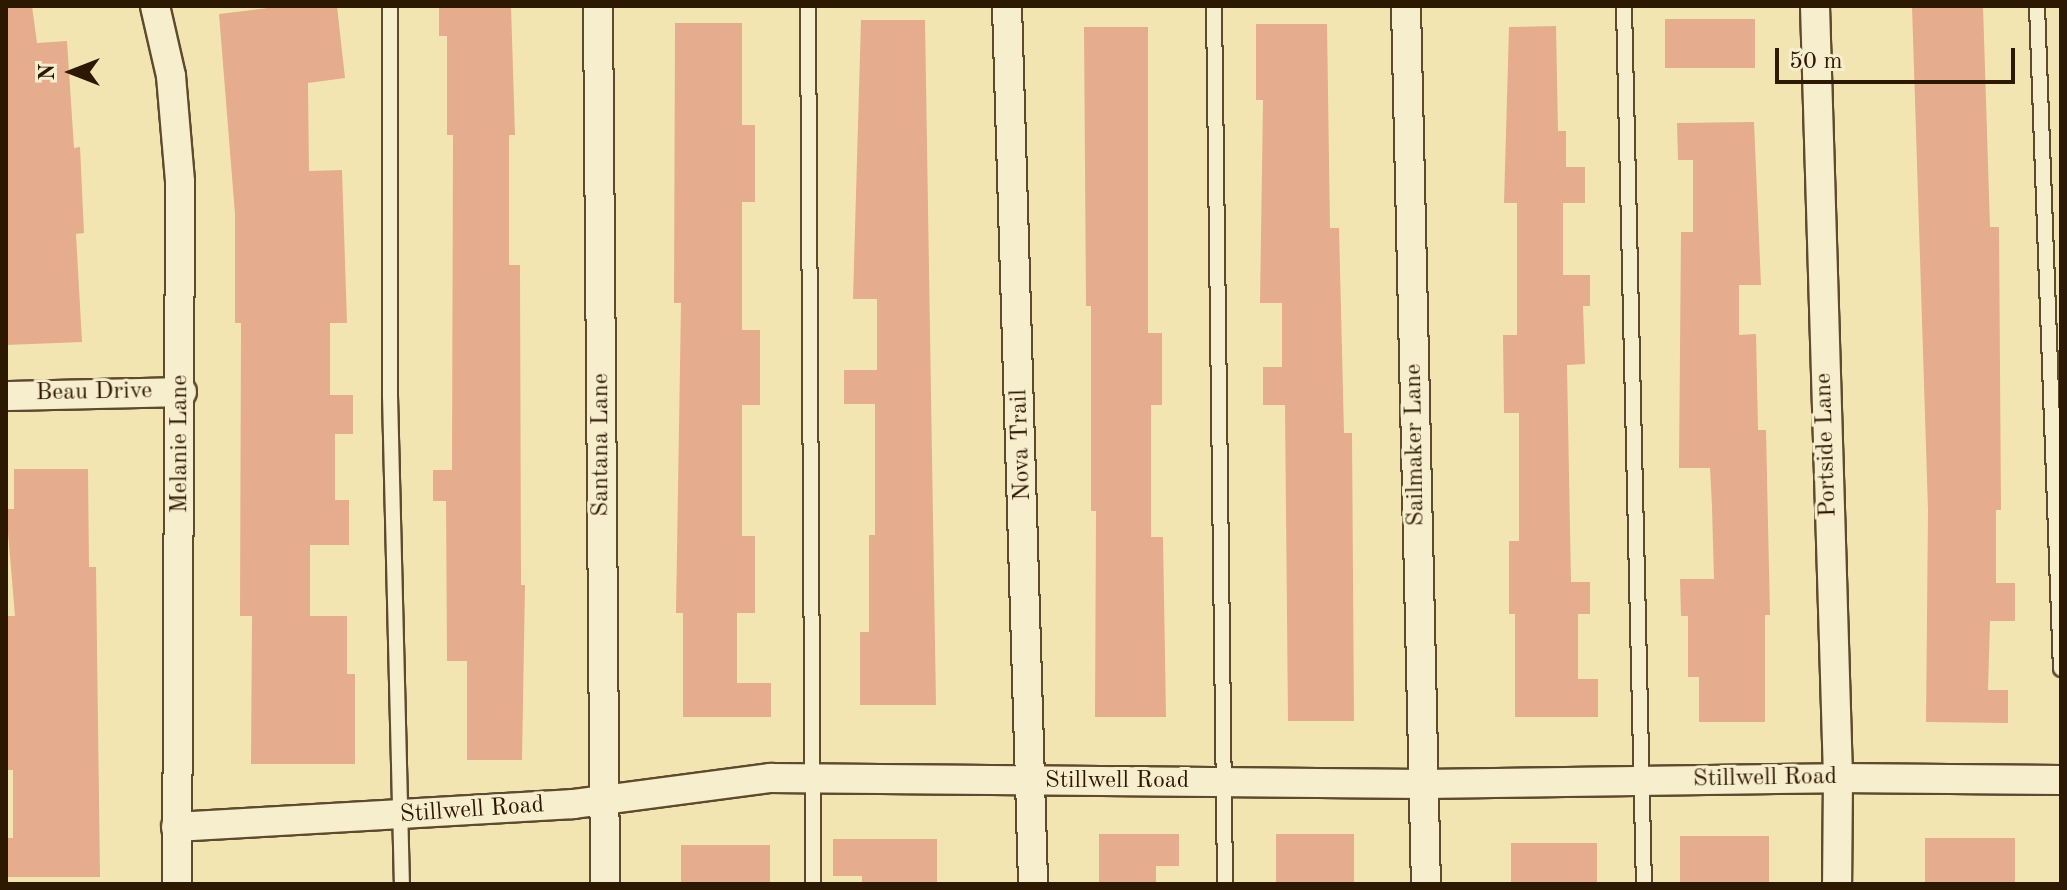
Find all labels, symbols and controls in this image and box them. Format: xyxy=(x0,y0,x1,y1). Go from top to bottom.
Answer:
north arrow xyxy=(32,32,112,112)
scale bar xyxy=(1779,32,2019,82)
text: 50 m xyxy=(1789,50,1843,74)
text: N xyxy=(37,64,59,80)
street label: Sailmaker Lane xyxy=(1400,363,1432,527)
street label: Portside Lane xyxy=(1810,372,1844,518)
street label: Santana Lane xyxy=(588,373,616,517)
street label: Melanie Lane xyxy=(167,375,195,513)
street label: Beau Drive xyxy=(35,378,153,408)
street label: Nova Trail xyxy=(1006,389,1038,501)
street label: Stillwell Road xyxy=(1693,763,1837,795)
street label: Stillwell Road xyxy=(1045,768,1189,796)
street label: Stillwell Road xyxy=(399,792,545,830)

